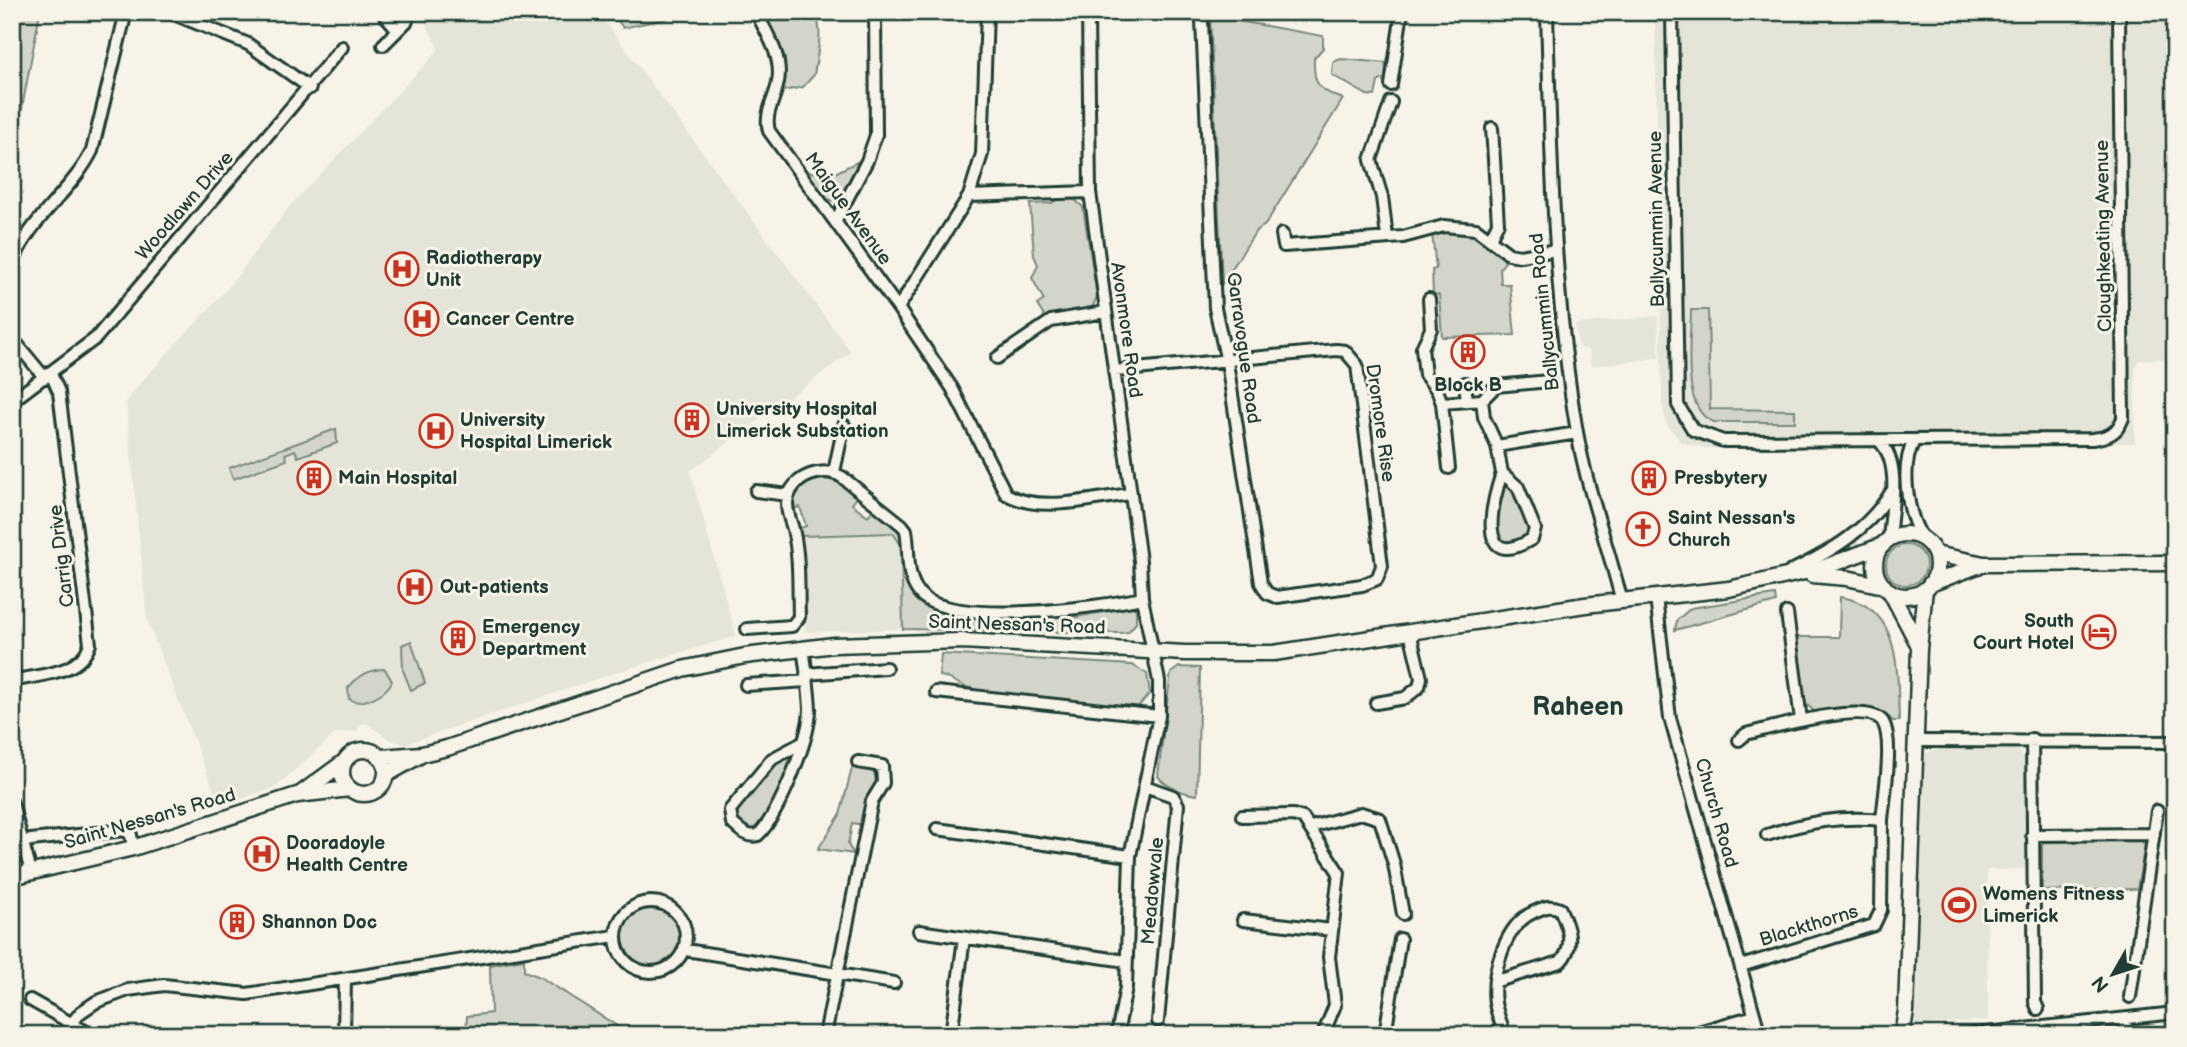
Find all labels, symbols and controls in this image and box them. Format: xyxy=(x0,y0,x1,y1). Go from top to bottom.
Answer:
street label: Ballycummin Avenue xyxy=(1644,131,1670,307)
street label: Cloughkeating Avenue xyxy=(2091,140,2117,332)
street label: Woodlawn Drive xyxy=(131,147,239,265)
street label: Maigue Avenue xyxy=(800,148,896,270)
street label: Ballycummin Road xyxy=(1525,232,1565,392)
place label: Radiotherapy Unit xyxy=(426,247,542,292)
hospital icon: Radiotherapy Unit xyxy=(383,250,421,288)
street label: Avonmore Road xyxy=(1105,261,1147,399)
street label: Garravogue Road xyxy=(1221,271,1265,425)
hospital icon: Cancer Centre xyxy=(403,300,441,338)
place label: Cancer Centre xyxy=(446,308,575,331)
building icon: Block B xyxy=(1449,333,1487,371)
street label: Dromore Rise xyxy=(1360,362,1400,484)
place label: Block B xyxy=(1434,374,1502,397)
place label: University Hospital Limerick Substation xyxy=(716,398,889,443)
building icon: University Hospital Limerick Substation xyxy=(673,401,711,439)
place label: University Hospital Limerick xyxy=(460,409,612,454)
hospital icon: University Hospital Limerick xyxy=(417,412,455,450)
building icon: Main Hospital xyxy=(295,459,333,497)
building icon: Presbytery xyxy=(1630,459,1668,497)
place label: Main Hospital xyxy=(338,467,457,490)
place label: Presbytery xyxy=(1674,467,1767,490)
street label: Carrig Drive xyxy=(44,503,80,609)
place label: Saint Nessan's Church xyxy=(1668,507,1795,552)
church icon: Saint Nessan's Church xyxy=(1624,510,1662,548)
hospital icon: Out-patients xyxy=(396,568,434,606)
place label: Out-patients xyxy=(440,576,549,599)
street label: Saint Nessan's Road xyxy=(928,610,1106,640)
place label: South Court Hotel xyxy=(1973,610,2074,655)
hotel icon: South Court Hotel xyxy=(2080,613,2118,651)
place label: Emergency Department xyxy=(482,616,587,661)
building icon: Emergency Department xyxy=(439,619,477,657)
district label: Raheen xyxy=(1532,692,1624,723)
street label: Church Road xyxy=(1689,756,1743,870)
street label: Saint Nessan's Road xyxy=(62,784,238,854)
place label: Dooradoyle Health Centre xyxy=(286,832,408,877)
hospital icon: Dooradoyle Health Centre xyxy=(243,835,281,873)
street label: Meadowvale xyxy=(1137,836,1169,946)
place label: Womens Fitness Limerick xyxy=(1983,883,2125,928)
sports icon: Womens Fitness Limerick xyxy=(1940,886,1978,924)
street label: Blackthorns xyxy=(1757,900,1861,952)
building icon: Shannon Doc xyxy=(218,903,256,941)
place label: Shannon Doc xyxy=(262,911,377,934)
north arrow xyxy=(2078,939,2148,1009)
text: N xyxy=(2088,971,2114,997)

